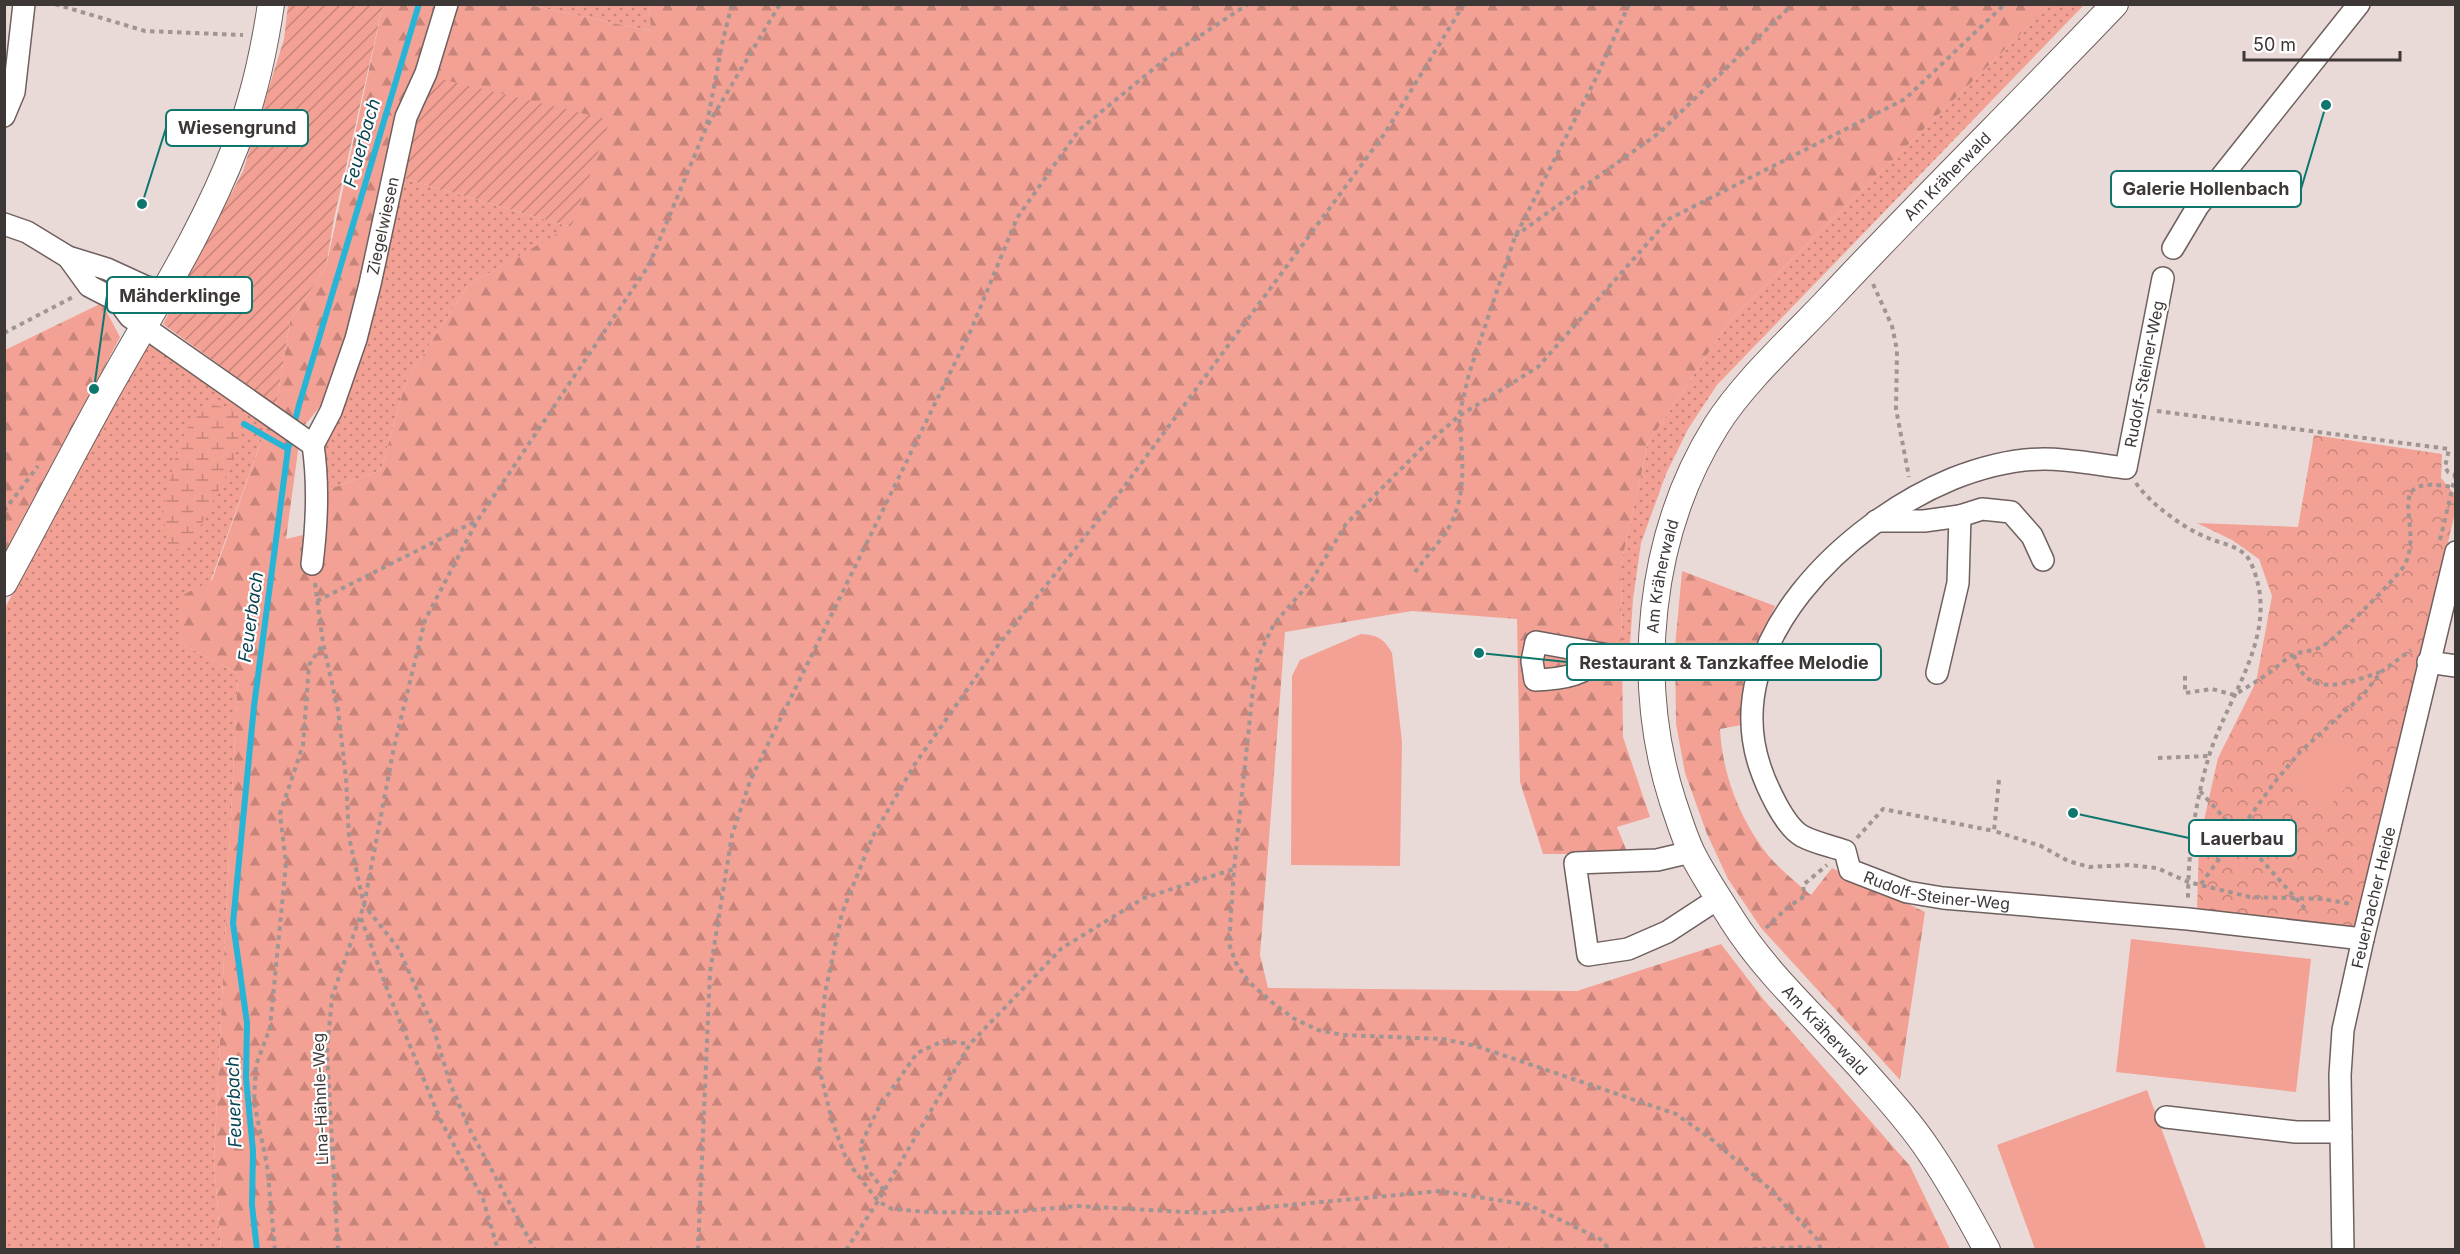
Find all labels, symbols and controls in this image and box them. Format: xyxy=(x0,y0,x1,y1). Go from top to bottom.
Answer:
scale bar xyxy=(2244,24,2400,62)
text: 50 m xyxy=(2253,34,2296,55)
water label: Feuerbach xyxy=(339,96,384,190)
callout: Wiesengrund xyxy=(166,110,308,146)
text: Wiesengrund xyxy=(178,117,296,138)
street label: Am Kräherwald xyxy=(1899,128,1995,225)
callout: Galerie Hollenbach xyxy=(2111,171,2301,207)
street label: Ziegelwiesen xyxy=(362,175,403,277)
text: Galerie Hollenbach xyxy=(2123,178,2289,199)
callout: Mähderklinge xyxy=(107,277,252,313)
text: Mähderklinge xyxy=(119,285,241,306)
street label: Rudolf-Steiner-Weg xyxy=(2120,299,2168,449)
street label: Am Kräherwald xyxy=(1642,517,1683,634)
water label: Feuerbach xyxy=(234,570,267,664)
callout: Restaurant & Tanzkaffee Melodie xyxy=(1567,644,1881,680)
text: Restaurant & Tanzkaffee Melodie xyxy=(1579,652,1869,673)
callout: Lauerbau xyxy=(2189,820,2296,856)
street label: Feuerbacher Heide xyxy=(2347,825,2400,970)
text: Lauerbau xyxy=(2200,828,2284,849)
street label: Rudolf-Steiner-Weg xyxy=(1861,866,2011,914)
street label: Am Kräherwald xyxy=(1778,981,1872,1079)
street label: Lina-Hähnle-Weg xyxy=(308,1033,332,1165)
water label: Feuerbach xyxy=(221,1056,246,1148)

